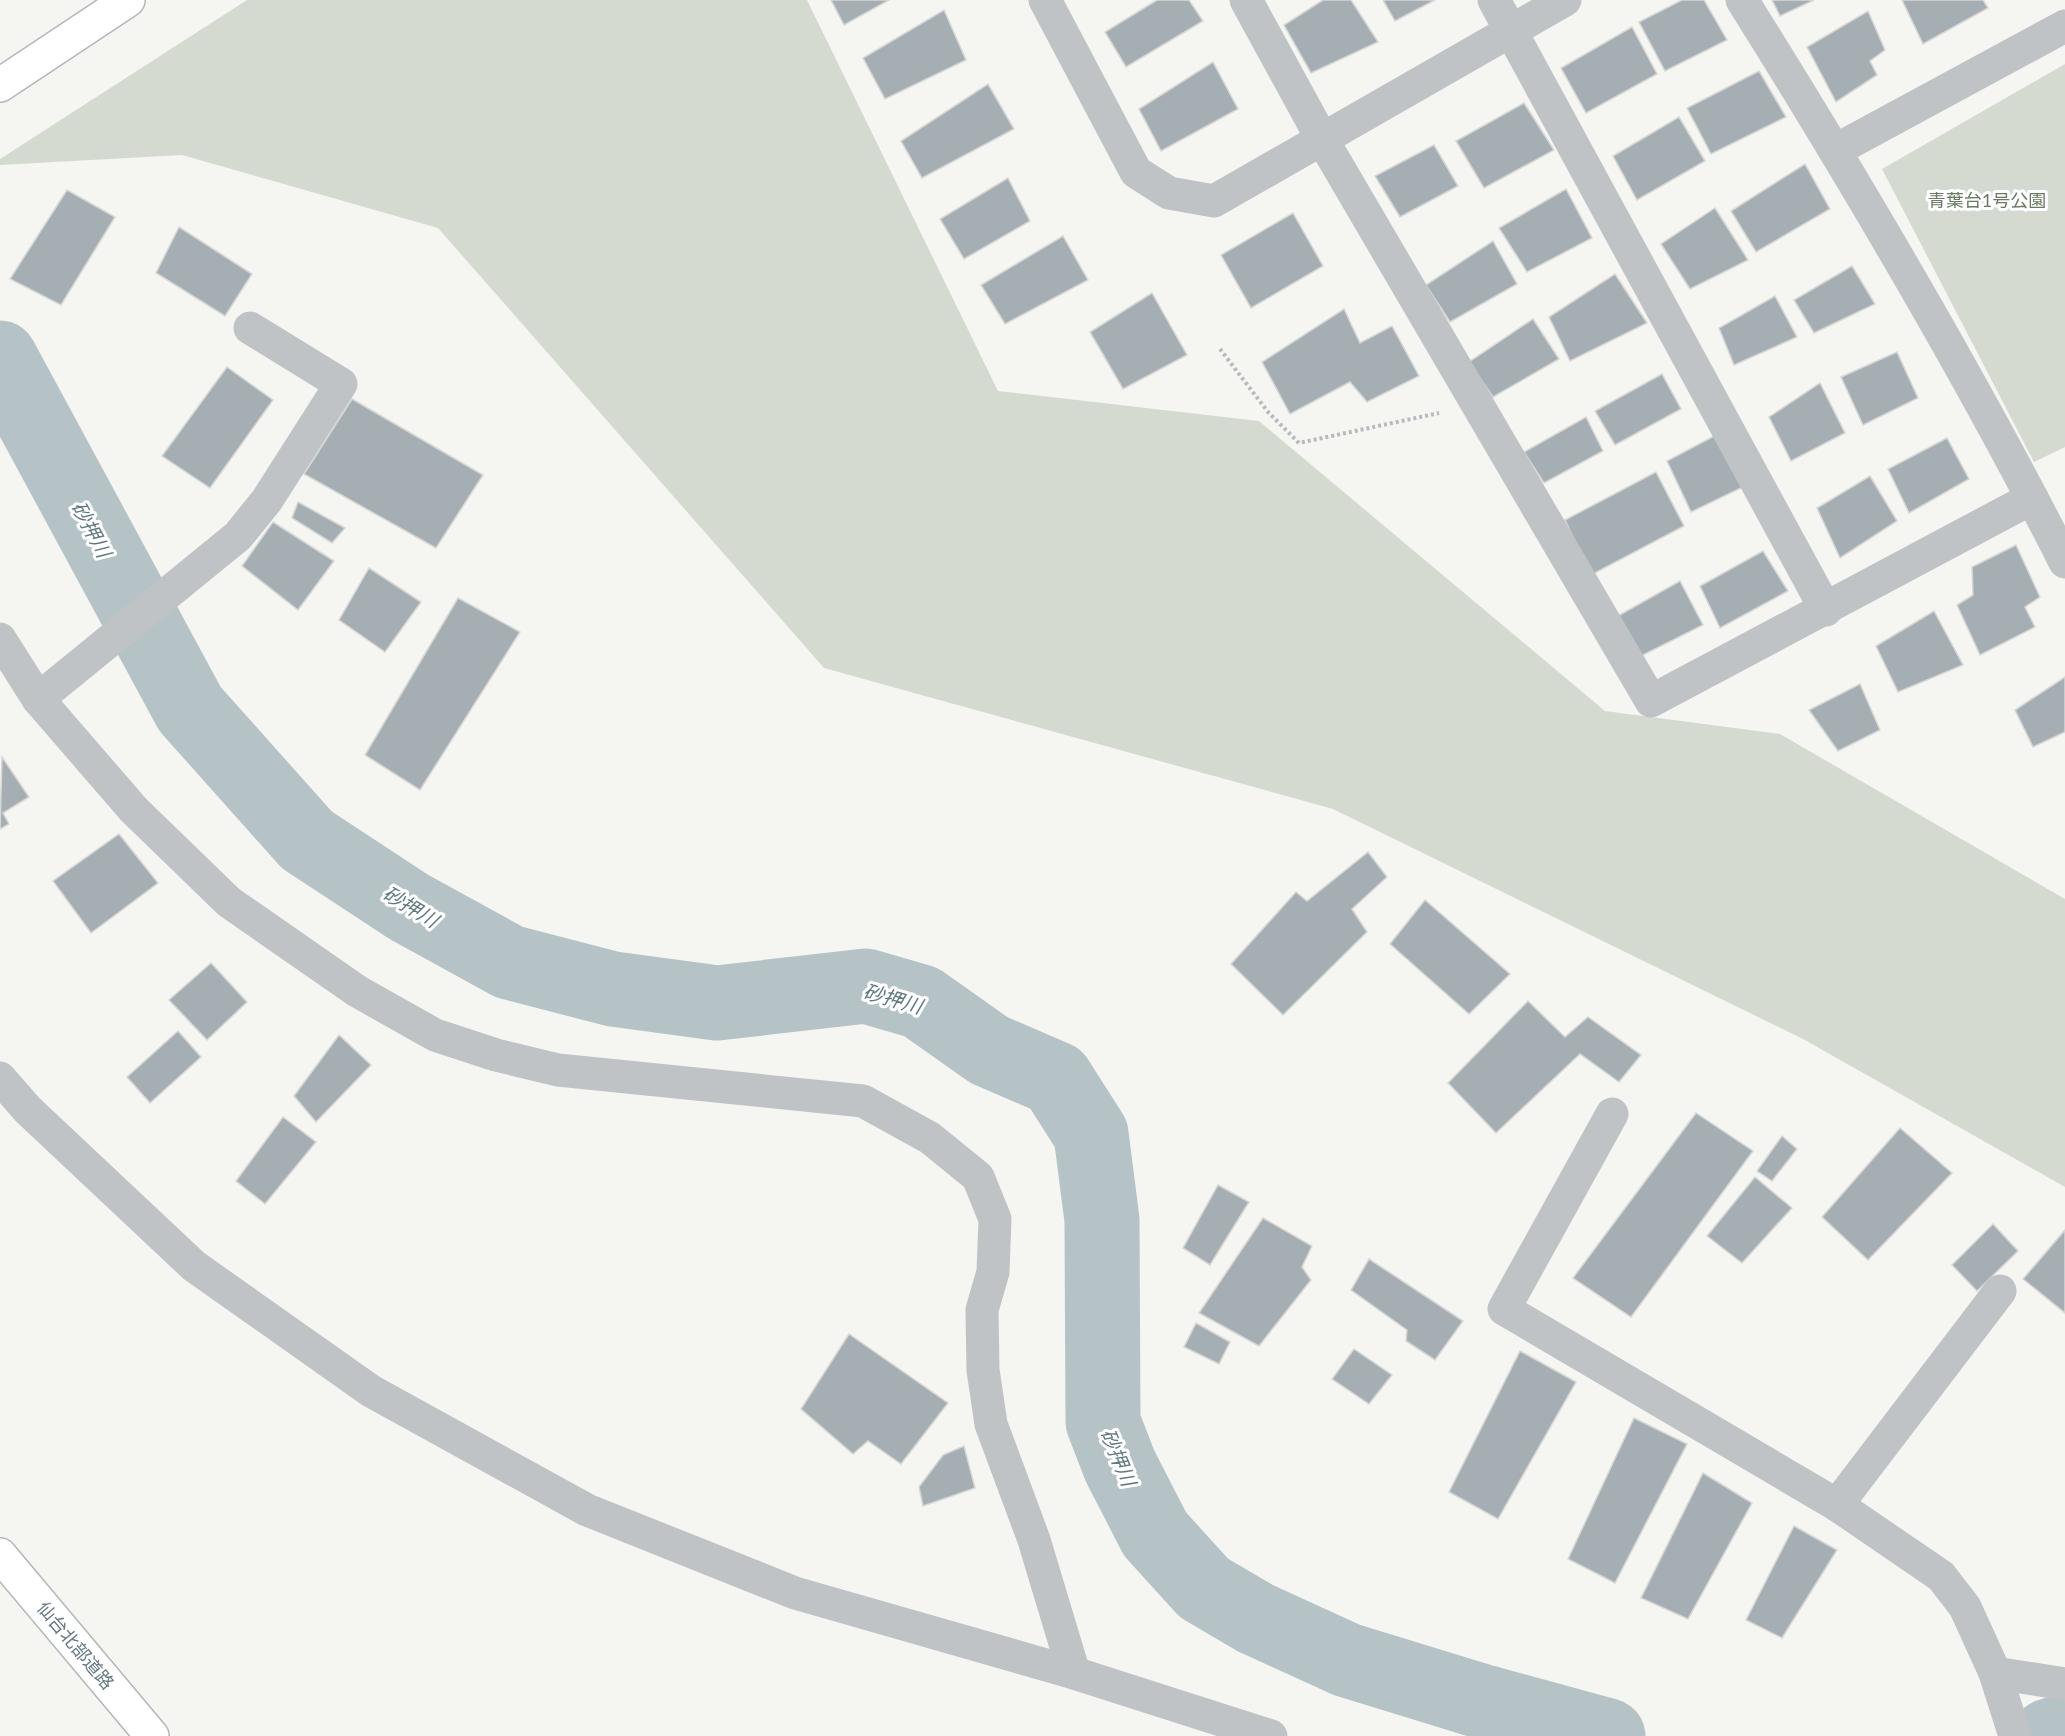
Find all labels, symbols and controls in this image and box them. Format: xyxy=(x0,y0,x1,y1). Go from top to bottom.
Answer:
park label: 青葉台1号公園 xyxy=(1928,189,2046,211)
water label: 砂押川 xyxy=(67,497,118,563)
water label: 砂押川 xyxy=(379,880,445,933)
water label: 砂押川 xyxy=(861,978,927,1018)
water label: 砂押川 xyxy=(1096,1425,1143,1491)
street label: 仙台北部道路 xyxy=(33,1597,119,1693)

